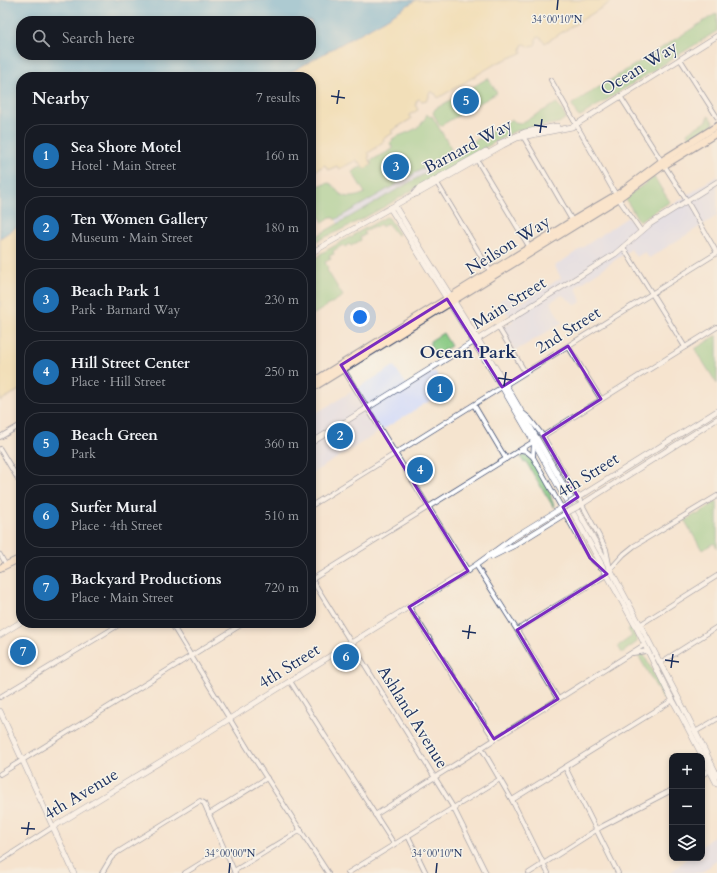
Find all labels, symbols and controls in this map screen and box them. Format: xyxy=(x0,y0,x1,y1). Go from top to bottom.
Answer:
text: 34°00'10"N xyxy=(532,13,583,27)
search box xyxy=(16,16,316,60)
icon: search xyxy=(30,27,52,49)
text: Search here xyxy=(62,28,135,48)
street label: Ocean Way xyxy=(596,35,682,101)
pin: 5 xyxy=(453,86,479,116)
text: Nearby xyxy=(32,87,89,110)
text: 7 results xyxy=(256,89,300,107)
street label: Barnard Way xyxy=(420,113,516,179)
text: Sea Shore Motel xyxy=(71,137,181,157)
text: 1 xyxy=(43,147,49,165)
text: 160 m xyxy=(265,147,299,165)
pin: 3 xyxy=(383,152,409,182)
text: Hotel · Main Street xyxy=(71,157,176,175)
text: Ten Women Gallery xyxy=(71,209,208,229)
street label: Neilson Way xyxy=(461,210,555,280)
text: 2 xyxy=(43,219,49,237)
text: 180 m xyxy=(265,219,299,237)
text: Museum · Main Street xyxy=(71,229,193,247)
street label: Main Street xyxy=(468,271,551,335)
text: Beach Park 1 xyxy=(71,281,161,301)
text: 3 xyxy=(43,291,49,309)
text: 230 m xyxy=(265,291,299,309)
text: Park · Barnard Way xyxy=(71,301,180,319)
street label: 2nd Street xyxy=(531,301,606,359)
your location xyxy=(350,307,370,327)
district label: Ocean Park xyxy=(420,340,517,365)
text: Hill Street Center xyxy=(71,353,190,373)
text: 4 xyxy=(43,363,49,381)
text: 250 m xyxy=(265,363,299,381)
text: Place · Hill Street xyxy=(71,373,166,391)
pin: 1 xyxy=(427,374,453,404)
pin: 2 xyxy=(327,421,353,451)
text: Beach Green xyxy=(71,425,158,445)
text: 5 xyxy=(43,435,49,453)
text: 360 m xyxy=(265,435,299,453)
text: Park xyxy=(71,445,96,463)
street label: 4th Street xyxy=(553,447,624,503)
pin: 4 xyxy=(407,455,433,485)
text: Surfer Mural xyxy=(71,497,157,517)
text: 6 xyxy=(43,507,49,525)
text: 510 m xyxy=(265,507,299,525)
text: Place · 4th Street xyxy=(71,517,162,535)
text: Backyard Productions xyxy=(71,569,222,589)
text: 7 xyxy=(43,579,49,597)
text: 720 m xyxy=(265,579,299,597)
text: Place · Main Street xyxy=(71,589,173,607)
pin: 7 xyxy=(10,637,36,667)
street label: 4th Street xyxy=(254,638,325,694)
pin: 6 xyxy=(333,642,359,672)
street label: Ashland Avenue xyxy=(372,661,454,773)
map controls xyxy=(669,753,705,861)
button: + xyxy=(669,753,705,789)
street label: 4th Avenue xyxy=(39,763,123,825)
button: − xyxy=(669,789,705,825)
button: layers xyxy=(669,825,705,861)
text: 34°00'00"N xyxy=(205,847,256,861)
text: 34°00'10"N xyxy=(412,847,463,861)

